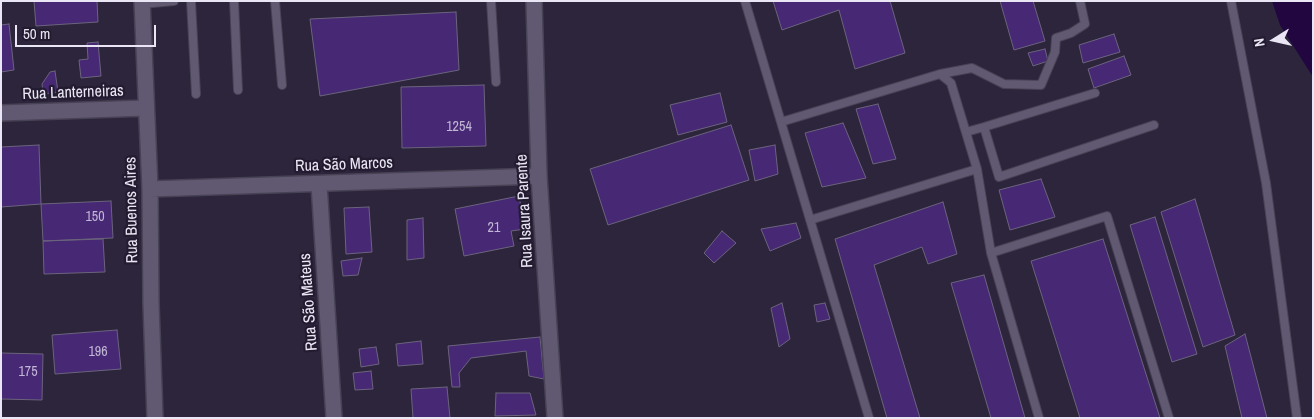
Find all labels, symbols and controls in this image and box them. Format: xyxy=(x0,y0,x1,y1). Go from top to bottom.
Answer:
scale bar xyxy=(18,15,159,47)
north arrow xyxy=(1249,15,1299,65)
text: 50 m xyxy=(23,23,50,44)
text: N xyxy=(1250,37,1269,48)
street label: Rua Lanterneiras xyxy=(22,82,124,104)
house number: 1254 xyxy=(446,119,472,135)
street label: Rua São Marcos xyxy=(295,154,393,176)
street label: Rua Isaura Parente xyxy=(512,154,538,268)
street label: Rua Buenos Aires xyxy=(121,157,143,263)
house number: 150 xyxy=(85,209,105,225)
house number: 21 xyxy=(488,220,500,236)
street label: Rua São Mateus xyxy=(296,253,322,351)
house number: 196 xyxy=(88,344,108,360)
house number: 175 xyxy=(18,364,38,380)

